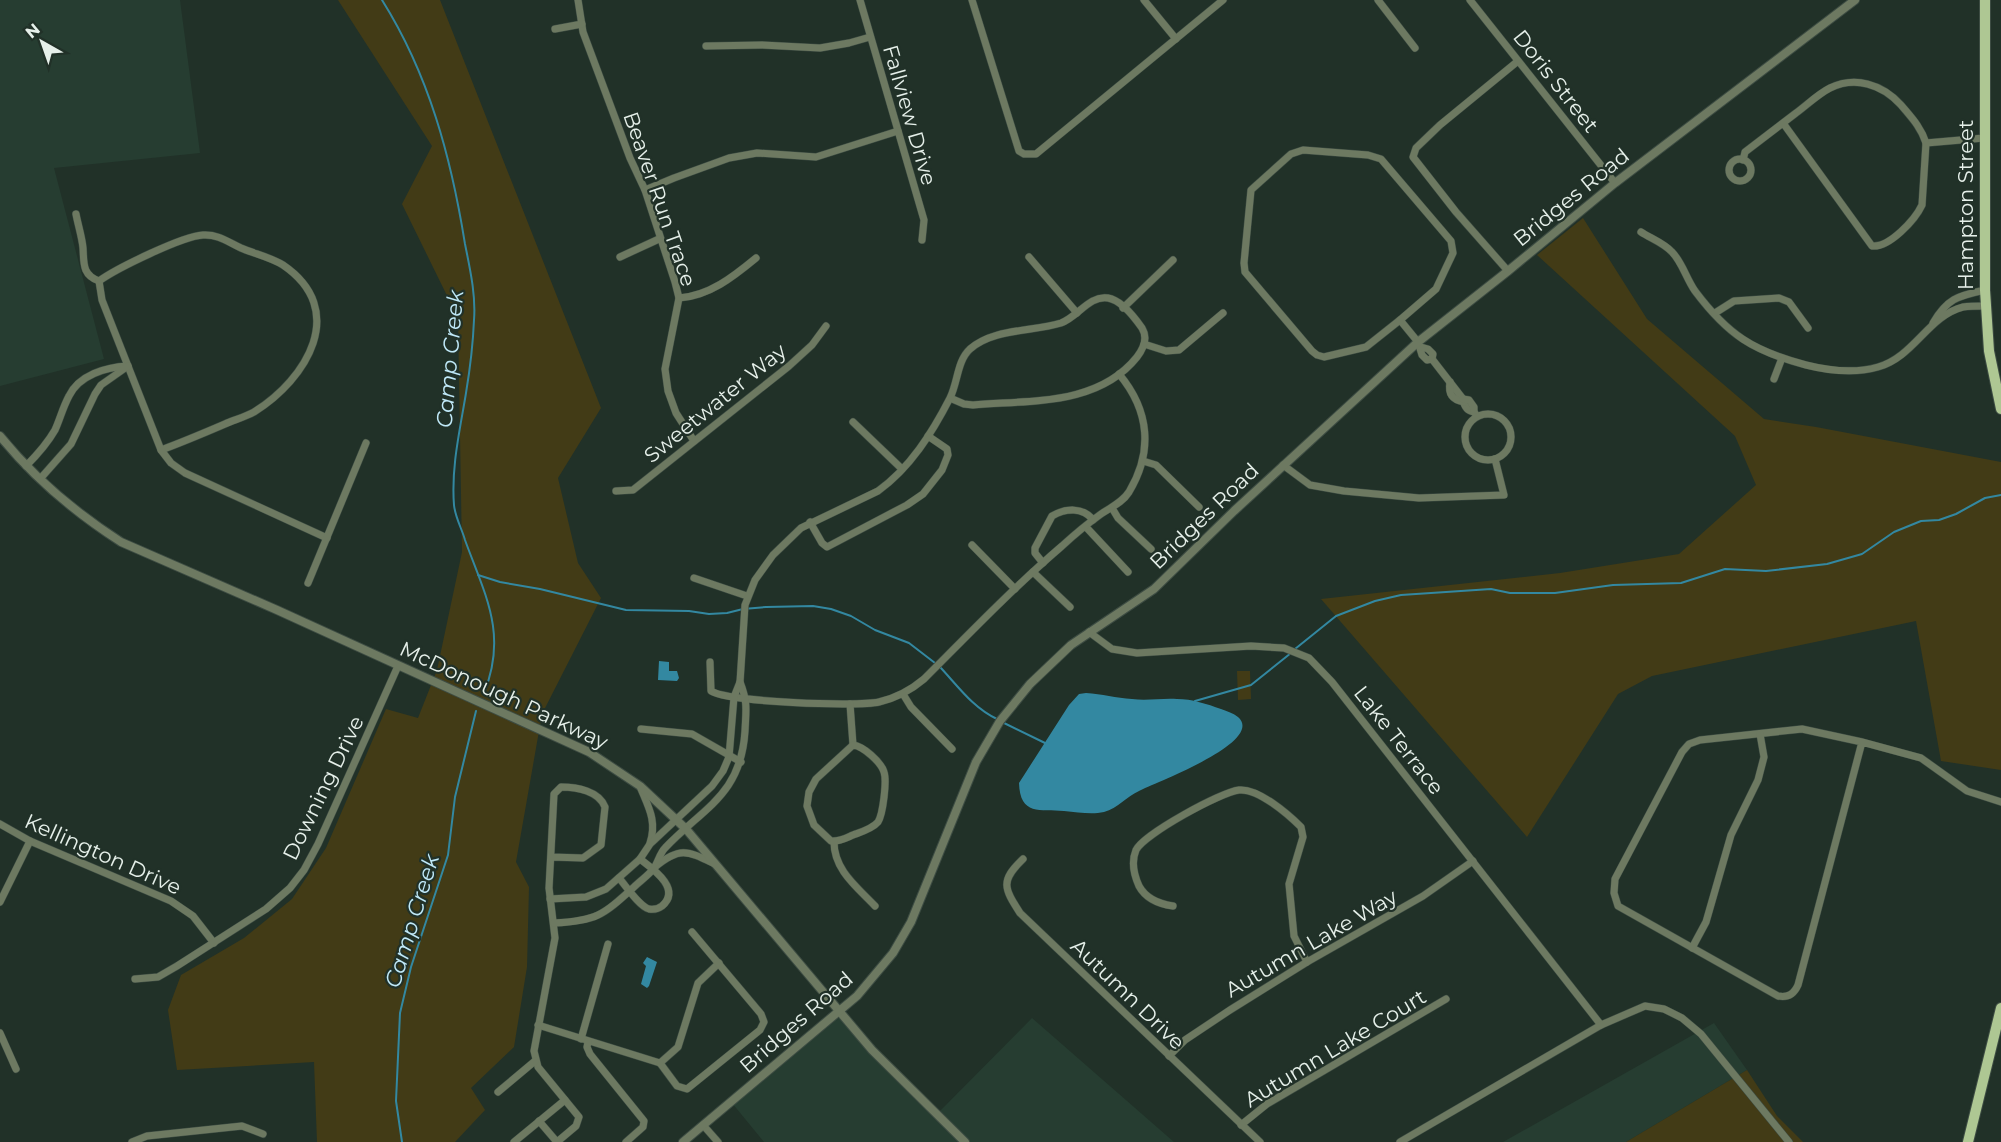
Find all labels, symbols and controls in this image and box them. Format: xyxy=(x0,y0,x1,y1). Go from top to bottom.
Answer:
north arrow xyxy=(12,12,72,72)
text: N xyxy=(22,19,44,42)
street label: Doris Street xyxy=(1508,25,1604,137)
street label: Fallview Drive xyxy=(878,42,942,188)
street label: Beaver Run Trace xyxy=(618,108,702,290)
street label: Hampton Street xyxy=(1953,120,1978,290)
street label: Bridges Road xyxy=(1508,143,1634,251)
water label: Camp Creek xyxy=(431,288,470,429)
street label: Sweetwater Way xyxy=(639,338,791,468)
street label: Bridges Road xyxy=(1144,458,1264,574)
street label: McDonough Parkway xyxy=(396,636,613,755)
street label: Lake Terrace xyxy=(1349,681,1449,799)
street label: Downing Drive xyxy=(277,712,369,864)
street label: Kellington Drive xyxy=(21,808,185,900)
water label: Camp Creek xyxy=(379,850,445,991)
street label: Autumn Lake Way xyxy=(1221,883,1402,1002)
street label: Autumn Drive xyxy=(1066,933,1190,1055)
street label: Bridges Road xyxy=(734,966,858,1078)
street label: Autumn Lake Court xyxy=(1240,984,1430,1112)

